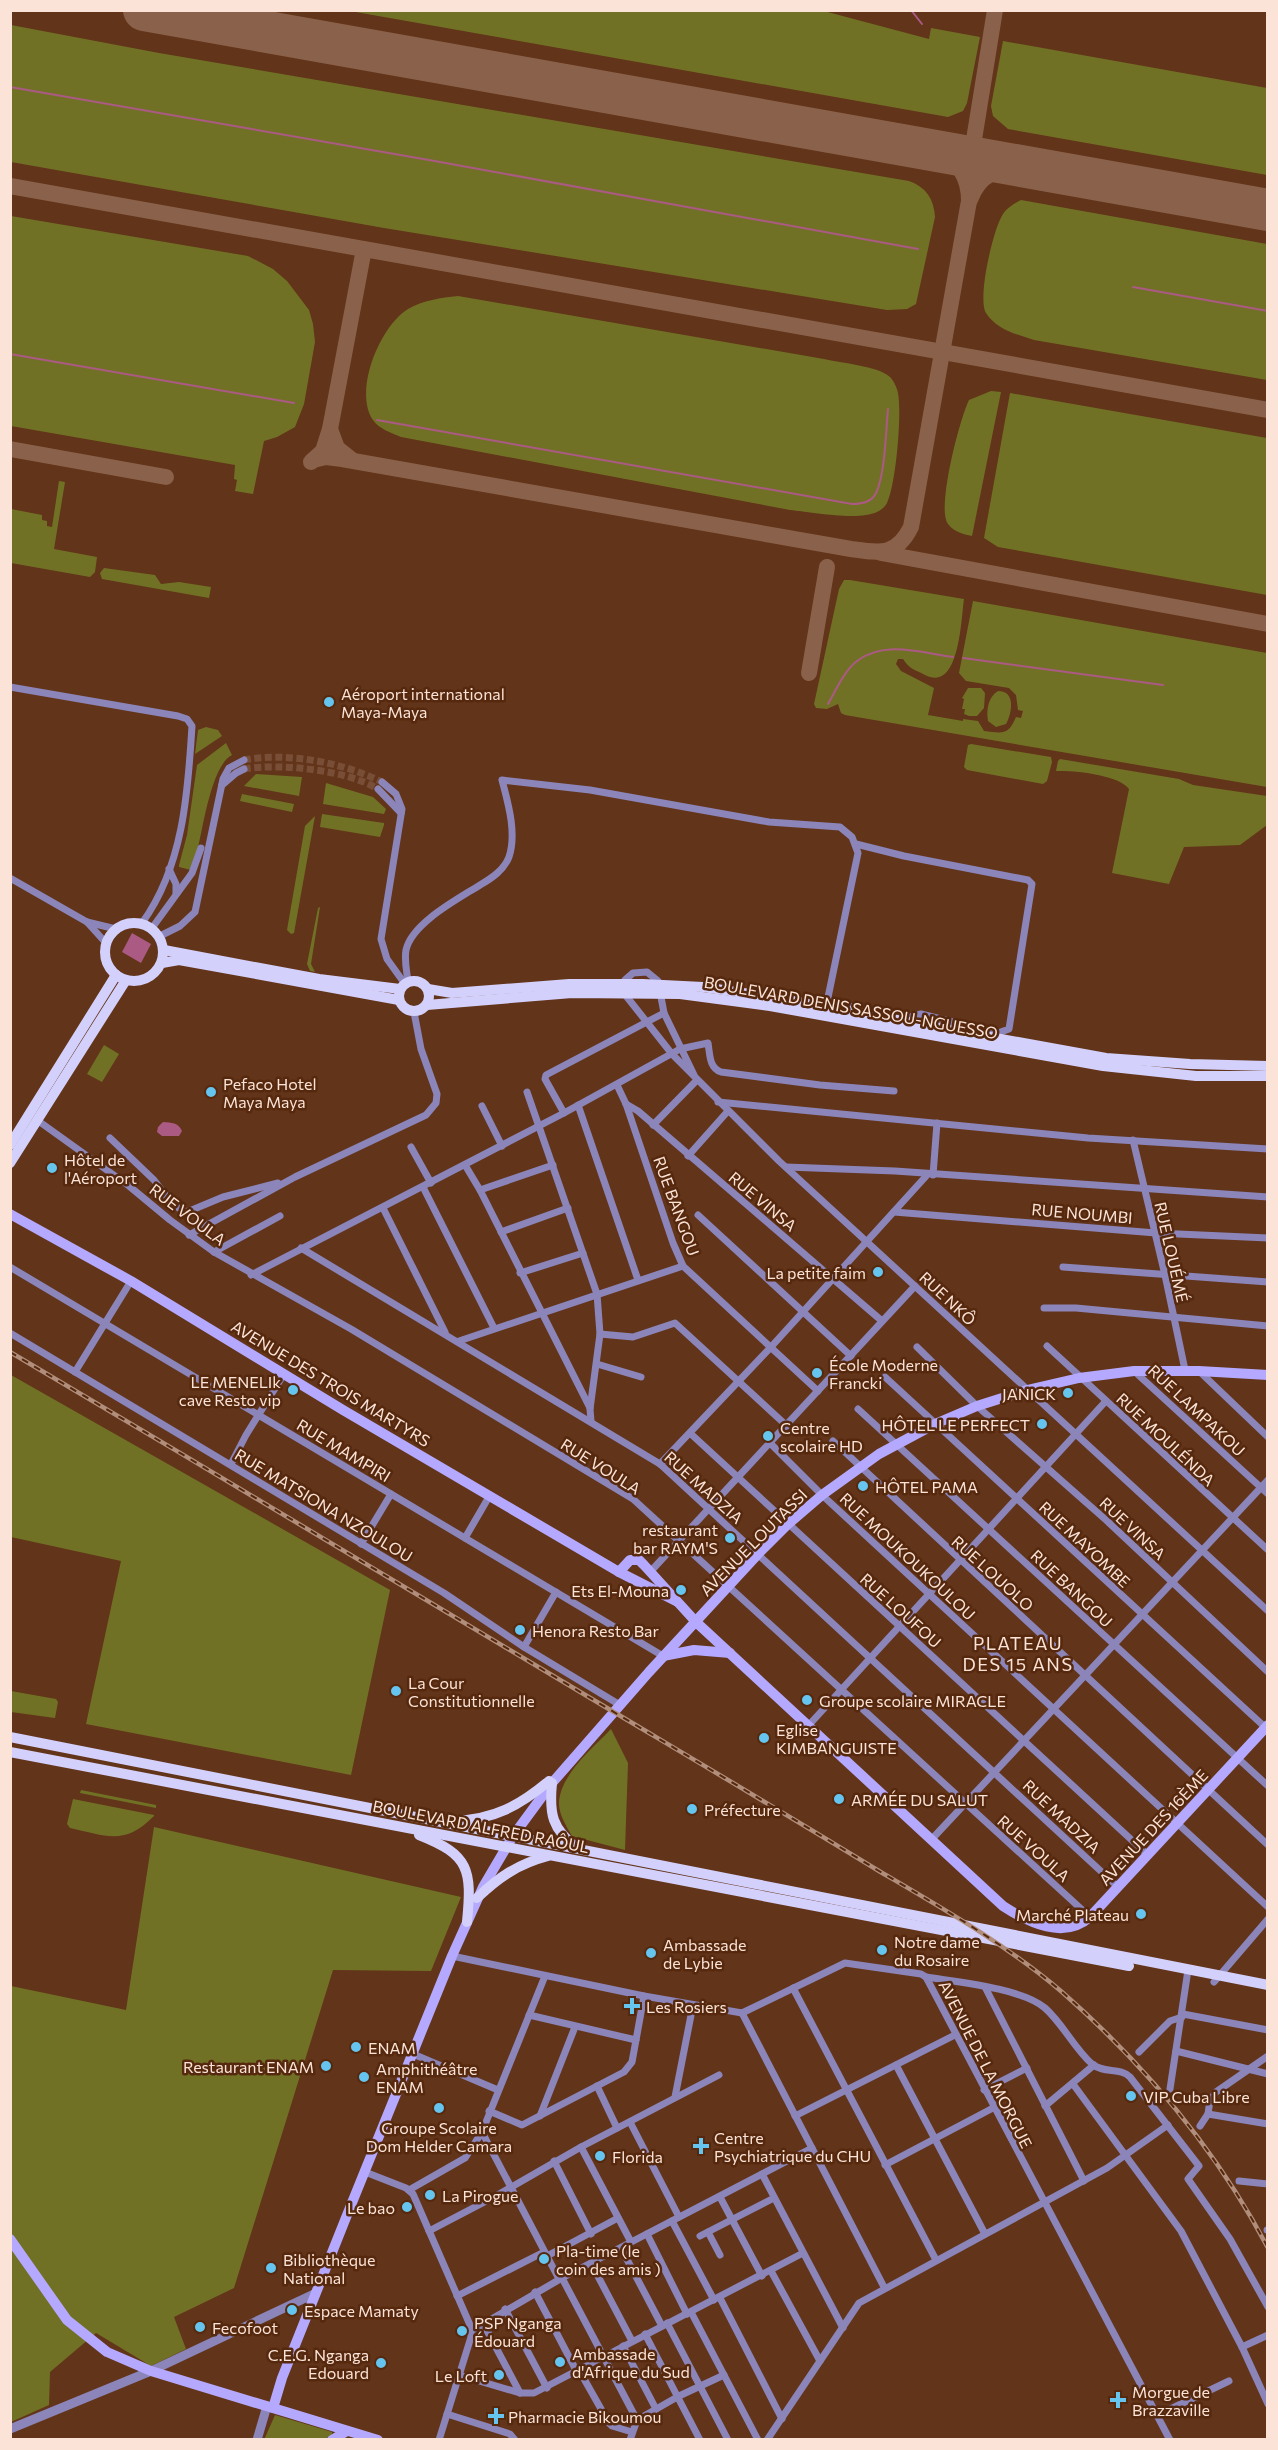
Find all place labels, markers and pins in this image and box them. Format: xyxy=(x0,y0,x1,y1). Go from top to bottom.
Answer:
place label: Aéroport international Maya-Maya xyxy=(341,684,505,721)
marker: Aéroport international Maya-Maya xyxy=(322,695,336,709)
place label: Pefaco Hotel Maya Maya xyxy=(223,1074,317,1111)
marker: Pefaco Hotel Maya Maya xyxy=(204,1085,218,1099)
place label: Hôtel de l'Aéroport xyxy=(64,1150,138,1187)
marker: Hôtel de l'Aéroport xyxy=(45,1161,59,1175)
place label: La petite faim xyxy=(766,1263,866,1282)
marker: La petite faim xyxy=(871,1265,885,1279)
place label: École Moderne Francki xyxy=(829,1355,938,1392)
marker: École Moderne Francki xyxy=(810,1366,824,1380)
place label: LE MENELIk cave Resto vip xyxy=(179,1372,281,1409)
marker: LE MENELIk cave Resto vip xyxy=(286,1383,300,1397)
place label: JANICK xyxy=(1002,1384,1056,1403)
marker: JANICK xyxy=(1061,1386,1075,1400)
place label: HÔTEL LE PERFECT xyxy=(882,1415,1030,1434)
marker: HÔTEL LE PERFECT xyxy=(1035,1417,1049,1431)
place label: Centre scolaire HD xyxy=(780,1418,863,1455)
marker: Centre scolaire HD xyxy=(761,1429,775,1443)
place label: HÔTEL PAMA xyxy=(875,1477,978,1496)
marker: HÔTEL PAMA xyxy=(856,1479,870,1493)
place label: restaurant bar RAYM'S xyxy=(633,1520,718,1557)
marker: restaurant bar RAYM'S xyxy=(723,1531,737,1545)
place label: Ets El-Mouna xyxy=(571,1581,669,1600)
marker: Ets El-Mouna xyxy=(674,1583,688,1597)
place label: Henora Resto Bar xyxy=(532,1621,659,1640)
marker: Henora Resto Bar xyxy=(513,1623,527,1637)
place label: La Cour Constitutionnelle xyxy=(408,1673,535,1710)
marker: La Cour Constitutionnelle xyxy=(389,1684,403,1698)
place label: Groupe scolaire MIRACLE xyxy=(819,1691,1006,1710)
marker: Groupe scolaire MIRACLE xyxy=(800,1693,814,1707)
place label: Eglise KIMBANGUISTE xyxy=(776,1720,897,1757)
marker: Eglise KIMBANGUISTE xyxy=(757,1731,771,1745)
place label: ARMÉE DU SALUT xyxy=(851,1790,988,1809)
marker: ARMÉE DU SALUT xyxy=(832,1792,846,1806)
place label: Préfecture xyxy=(704,1800,781,1819)
marker: Préfecture xyxy=(685,1802,699,1816)
place label: Marché Plateau xyxy=(1016,1905,1129,1924)
marker: Marché Plateau xyxy=(1134,1907,1148,1921)
place label: Notre dame du Rosaire xyxy=(894,1932,980,1969)
place label: Ambassade de Lybie xyxy=(663,1935,746,1972)
marker: Notre dame du Rosaire xyxy=(875,1943,889,1957)
marker: Ambassade de Lybie xyxy=(644,1946,658,1960)
marker: Les Rosiers xyxy=(623,1997,641,2015)
place label: Les Rosiers xyxy=(646,1997,727,2016)
place label: ENAM xyxy=(368,2038,416,2057)
marker: ENAM xyxy=(349,2040,363,2054)
place label: Restaurant ENAM xyxy=(183,2057,314,2076)
marker: Restaurant ENAM xyxy=(319,2059,333,2073)
place label: Amphithéâtre ENAM xyxy=(376,2059,477,2096)
marker: Amphithéâtre ENAM xyxy=(357,2070,371,2084)
place label: VIP Cuba Libre xyxy=(1143,2087,1250,2106)
marker: VIP Cuba Libre xyxy=(1124,2089,1138,2103)
marker: Groupe Scolaire Dom Helder Camara xyxy=(432,2101,446,2115)
place label: Groupe Scolaire Dom Helder Camara xyxy=(366,2118,512,2155)
place label: Centre Psychiatrique du CHU xyxy=(714,2128,871,2165)
marker: Centre Psychiatrique du CHU xyxy=(692,2137,710,2155)
place label: Florida xyxy=(612,2147,663,2166)
marker: Florida xyxy=(593,2149,607,2163)
place label: La Pirogue xyxy=(442,2186,518,2205)
marker: La Pirogue xyxy=(423,2188,437,2202)
place label: Le bao xyxy=(347,2198,395,2217)
marker: Le bao xyxy=(400,2200,414,2214)
place label: Pla-time (le coin des amis ) xyxy=(556,2241,661,2278)
place label: Bibliothèque National xyxy=(283,2250,375,2287)
marker: Pla-time (le coin des amis ) xyxy=(537,2252,551,2266)
marker: Bibliothèque National xyxy=(264,2261,278,2275)
place label: Espace Mamaty xyxy=(304,2301,419,2320)
marker: Espace Mamaty xyxy=(285,2303,299,2317)
place label: PSP Nganga Édouard xyxy=(474,2313,562,2350)
place label: Fecofoot xyxy=(212,2318,279,2337)
marker: Fecofoot xyxy=(193,2320,207,2334)
marker: PSP Nganga Édouard xyxy=(455,2324,469,2338)
place label: Ambassade d'Afrique du Sud xyxy=(572,2344,690,2381)
place label: C.E.G. Nganga Edouard xyxy=(268,2345,369,2382)
marker: Ambassade d'Afrique du Sud xyxy=(553,2355,567,2369)
marker: C.E.G. Nganga Edouard xyxy=(374,2356,388,2370)
place label: Le Loft xyxy=(435,2366,487,2385)
marker: Le Loft xyxy=(492,2368,506,2382)
place label: Morgue de Brazzaville xyxy=(1132,2382,1210,2419)
marker: Morgue de Brazzaville xyxy=(1109,2391,1127,2409)
place label: Pharmacie Bikoumou xyxy=(508,2407,662,2426)
marker: Pharmacie Bikoumou xyxy=(489,2409,503,2423)

